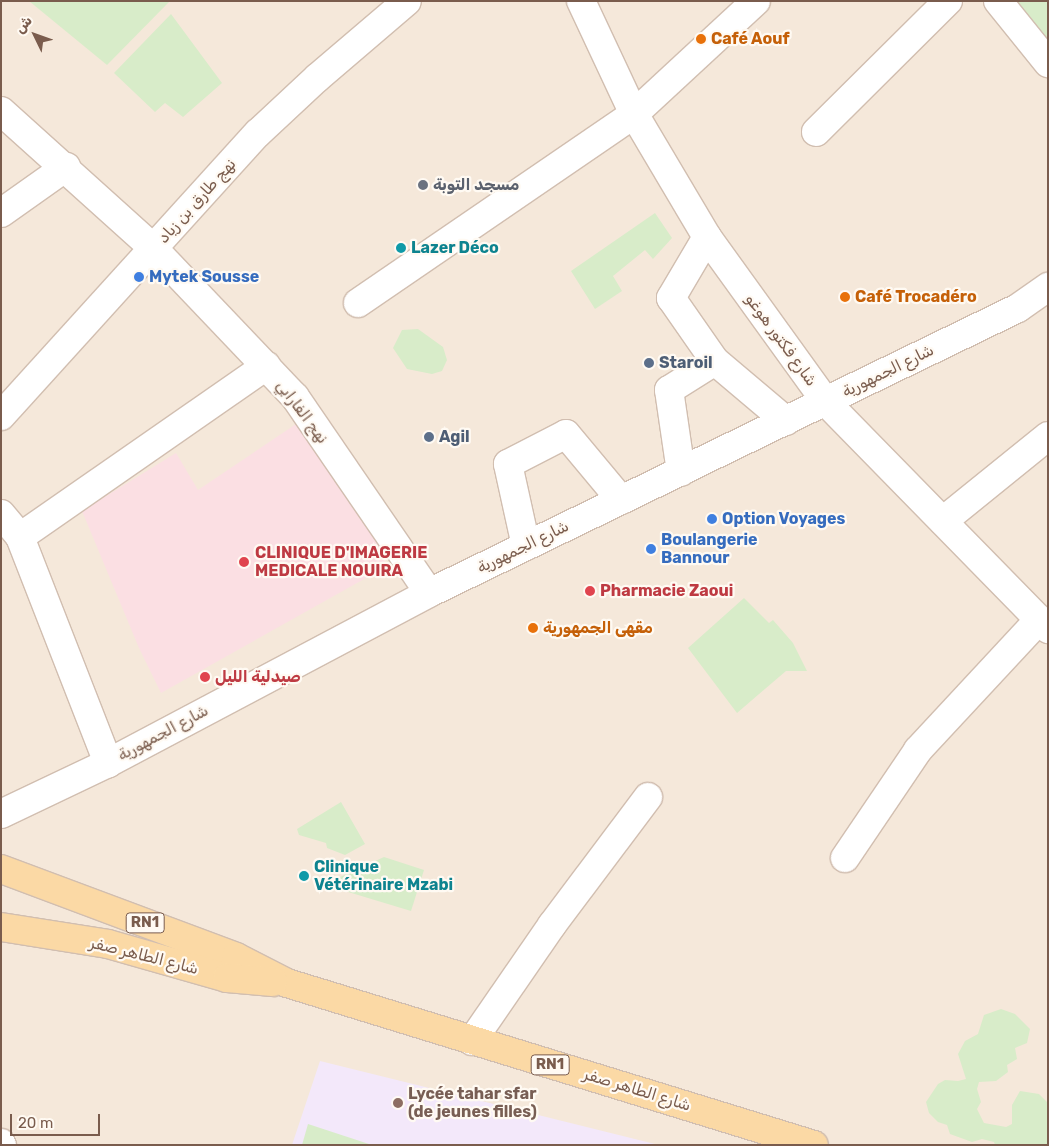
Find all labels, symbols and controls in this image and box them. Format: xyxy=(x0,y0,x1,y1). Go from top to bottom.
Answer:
north arrow xyxy=(10,10,60,60)
text: ش xyxy=(11,12,36,37)
place label: Café Aouf xyxy=(711,29,790,49)
marker: Café Aouf xyxy=(695,33,707,45)
street label: نهج طارق بن زياد xyxy=(154,155,240,247)
place label: مسجد التوبة xyxy=(433,175,519,195)
marker: مسجد التوبة xyxy=(417,179,429,191)
place label: Lazer Déco xyxy=(411,238,499,258)
marker: Lazer Déco xyxy=(395,242,407,254)
place label: Mytek Sousse xyxy=(149,267,259,287)
marker: Mytek Sousse xyxy=(133,271,145,283)
place label: Café Trocadéro xyxy=(855,287,977,307)
street label: شارع فكتور هوغو xyxy=(741,290,821,390)
marker: Café Trocadéro xyxy=(839,291,851,303)
street label: شارع الجمهورية xyxy=(839,340,937,402)
place label: Staroil xyxy=(659,353,713,373)
marker: Staroil xyxy=(643,357,655,369)
street label: نهج الفارابي xyxy=(272,376,332,448)
place label: Agil xyxy=(439,427,470,447)
marker: Agil xyxy=(423,431,435,443)
place label: Option Voyages xyxy=(722,509,846,529)
marker: Option Voyages xyxy=(706,513,718,525)
street label: شارع الجمهورية xyxy=(474,516,572,578)
place label: Boulangerie Bannour xyxy=(661,530,758,568)
place label: CLINIQUE D'IMAGERIE MEDICALE NOUIRA xyxy=(255,543,427,581)
marker: Boulangerie Bannour xyxy=(645,543,657,555)
marker: CLINIQUE D'IMAGERIE MEDICALE NOUIRA xyxy=(237,555,251,569)
place label: Pharmacie Zaoui xyxy=(600,581,733,601)
marker: Pharmacie Zaoui xyxy=(584,585,596,597)
place label: مقهى الجمهورية xyxy=(543,618,653,638)
marker: مقهى الجمهورية xyxy=(527,622,539,634)
place label: صيدلية الليل xyxy=(215,667,301,687)
marker: صيدلية الليل xyxy=(199,671,211,683)
street label: شارع الجمهورية xyxy=(114,701,212,765)
place label: Clinique Vétérinaire Mzabi xyxy=(314,857,453,895)
marker: Clinique Vétérinaire Mzabi xyxy=(298,870,310,882)
road number: RN1 xyxy=(125,910,165,936)
street label: شارع الطاهر صفر xyxy=(88,933,200,979)
road number: RN1 xyxy=(530,1052,570,1078)
street label: شارع الطاهر صفر xyxy=(581,1065,693,1115)
place label: Lycée tahar sfar (de jeunes filles) xyxy=(408,1084,537,1122)
marker: Lycée tahar sfar (de jeunes filles) xyxy=(392,1097,404,1109)
scale bar xyxy=(12,1104,102,1136)
text: 20 m xyxy=(18,1114,53,1132)

